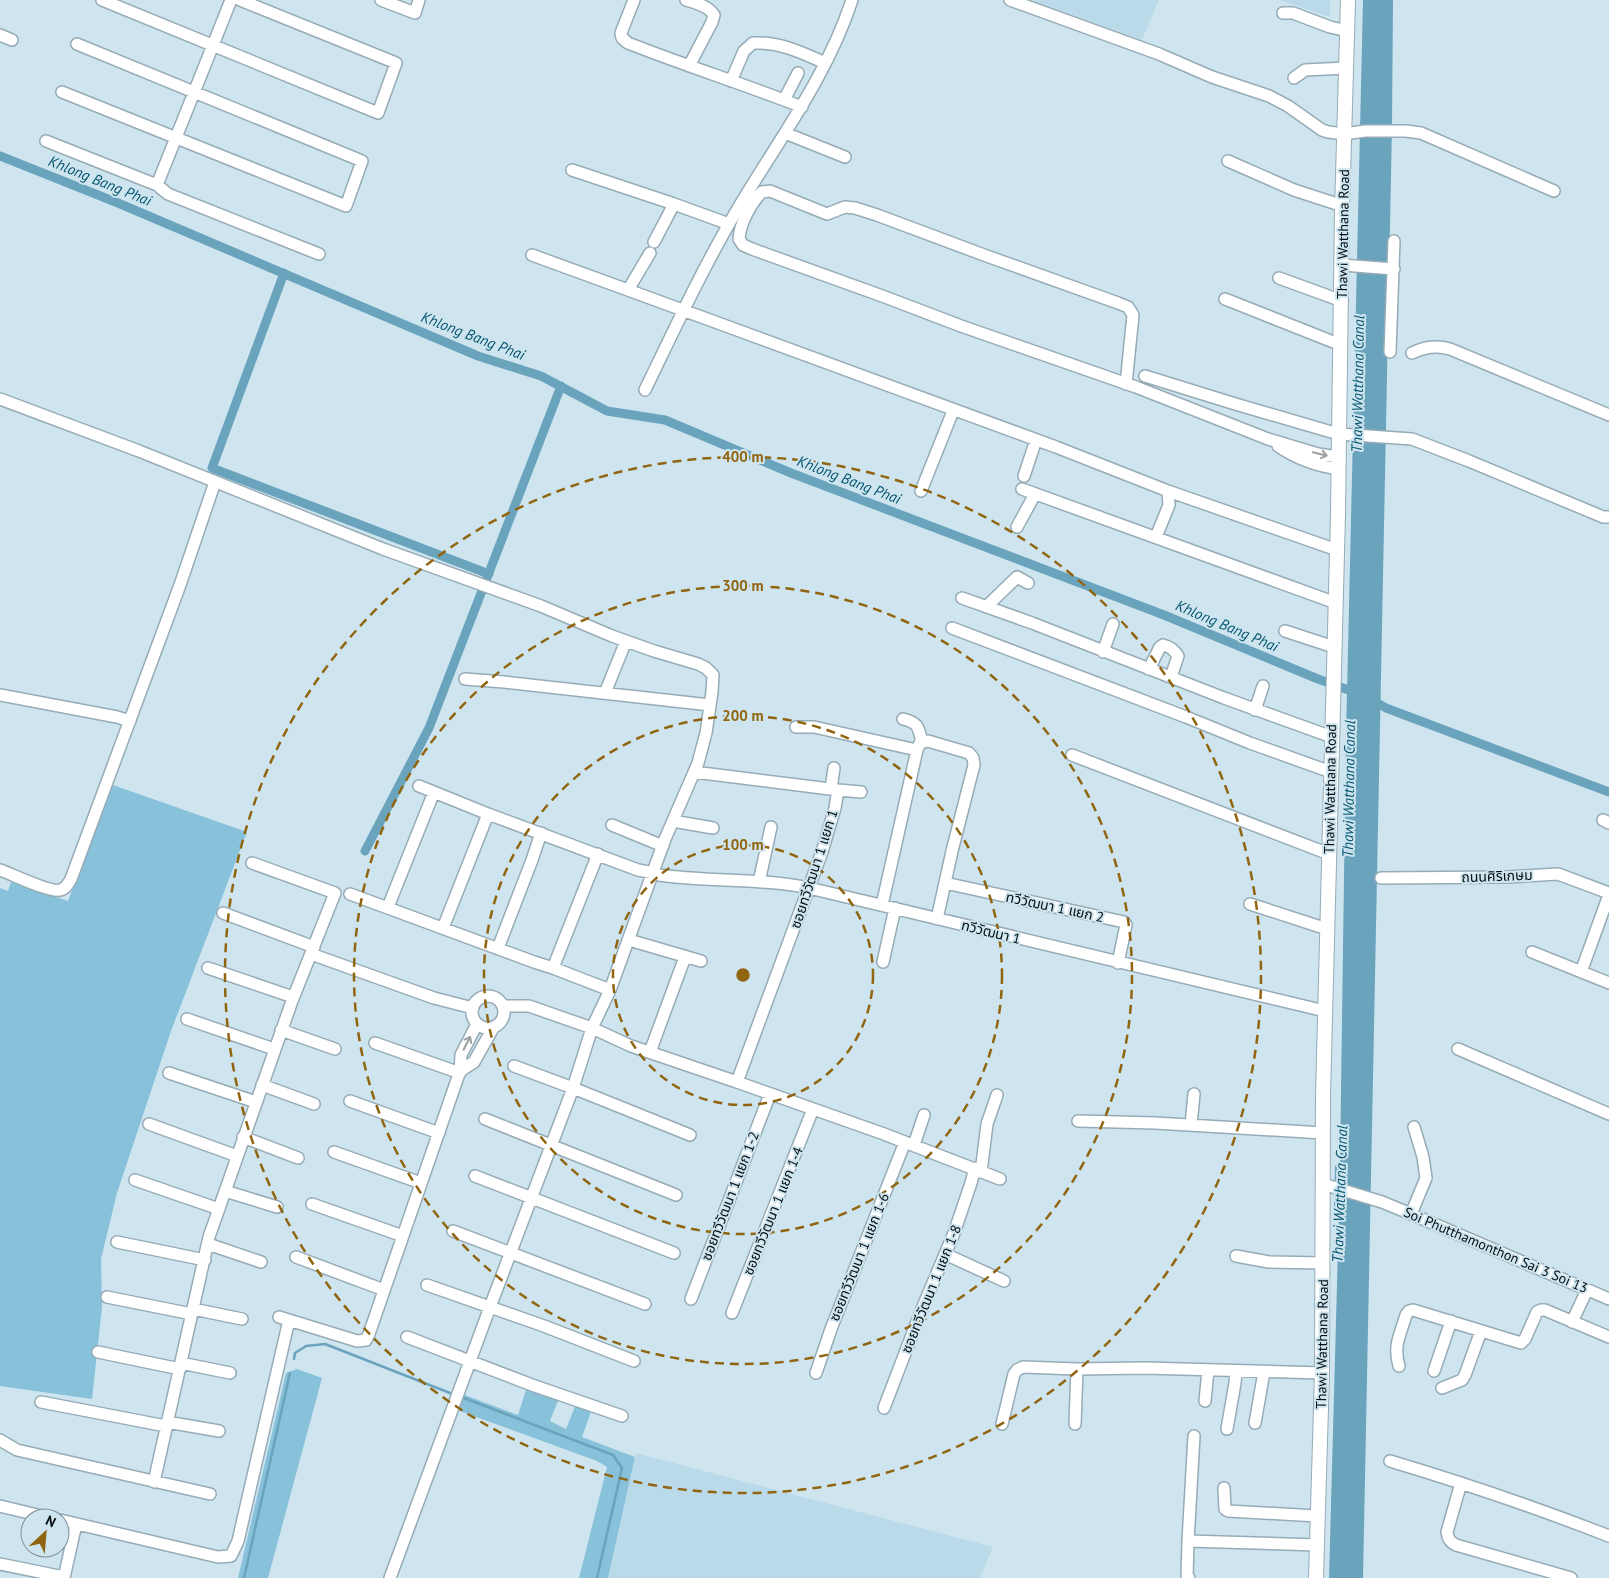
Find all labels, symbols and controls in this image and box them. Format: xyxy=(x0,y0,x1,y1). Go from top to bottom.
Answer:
water label: Khlong Bang Phai xyxy=(46,151,156,210)
street label: Thawi Watthana Road xyxy=(1333,169,1353,299)
water label: Khlong Bang Phai xyxy=(419,307,529,364)
water label: Thawi Watthana Canal xyxy=(1347,315,1368,453)
text: 400 m xyxy=(722,447,764,466)
one-way arrow xyxy=(1312,450,1328,459)
water label: Khlong Bang Phai xyxy=(795,451,905,508)
text: 300 m xyxy=(722,576,764,595)
water label: Khlong Bang Phai xyxy=(1173,595,1282,656)
text: 200 m xyxy=(722,706,764,725)
water label: Thawi Watthana Canal xyxy=(1338,720,1359,858)
street label: Thawi Watthana Road xyxy=(1320,724,1340,854)
street label: ซอยทวีวัฒนา 1 แยก 1 xyxy=(786,807,842,931)
text: 100 m xyxy=(722,835,764,854)
street label: ถนนศิริเกษม xyxy=(1461,866,1533,886)
street label: ทวีวัฒนา 1 แยก 2 xyxy=(1004,888,1106,926)
street label: ทวีวัฒนา 1 xyxy=(959,916,1023,948)
centre of rings xyxy=(734,966,752,984)
one-way arrow xyxy=(462,1036,472,1051)
water label: Thawi Watthana Canal xyxy=(1328,1125,1351,1263)
street label: ซอยทวีวัฒนา 1 แยก 1-2 xyxy=(697,1129,763,1263)
street label: ซอยทวีวัฒนา 1 แยก 1-4 xyxy=(739,1144,807,1278)
street label: ซอยทวีวัฒนา 1 แยก 1-6 xyxy=(825,1190,893,1324)
street label: Soi Phutthamonthon Sai 3 Soi 13 xyxy=(1401,1203,1591,1297)
street label: ซอยทวีวัฒนา 1 แยก 1-8 xyxy=(897,1222,965,1356)
street label: Thawi Watthana Road xyxy=(1312,1279,1332,1409)
north arrow xyxy=(20,1508,70,1558)
text: N xyxy=(43,1511,59,1531)

